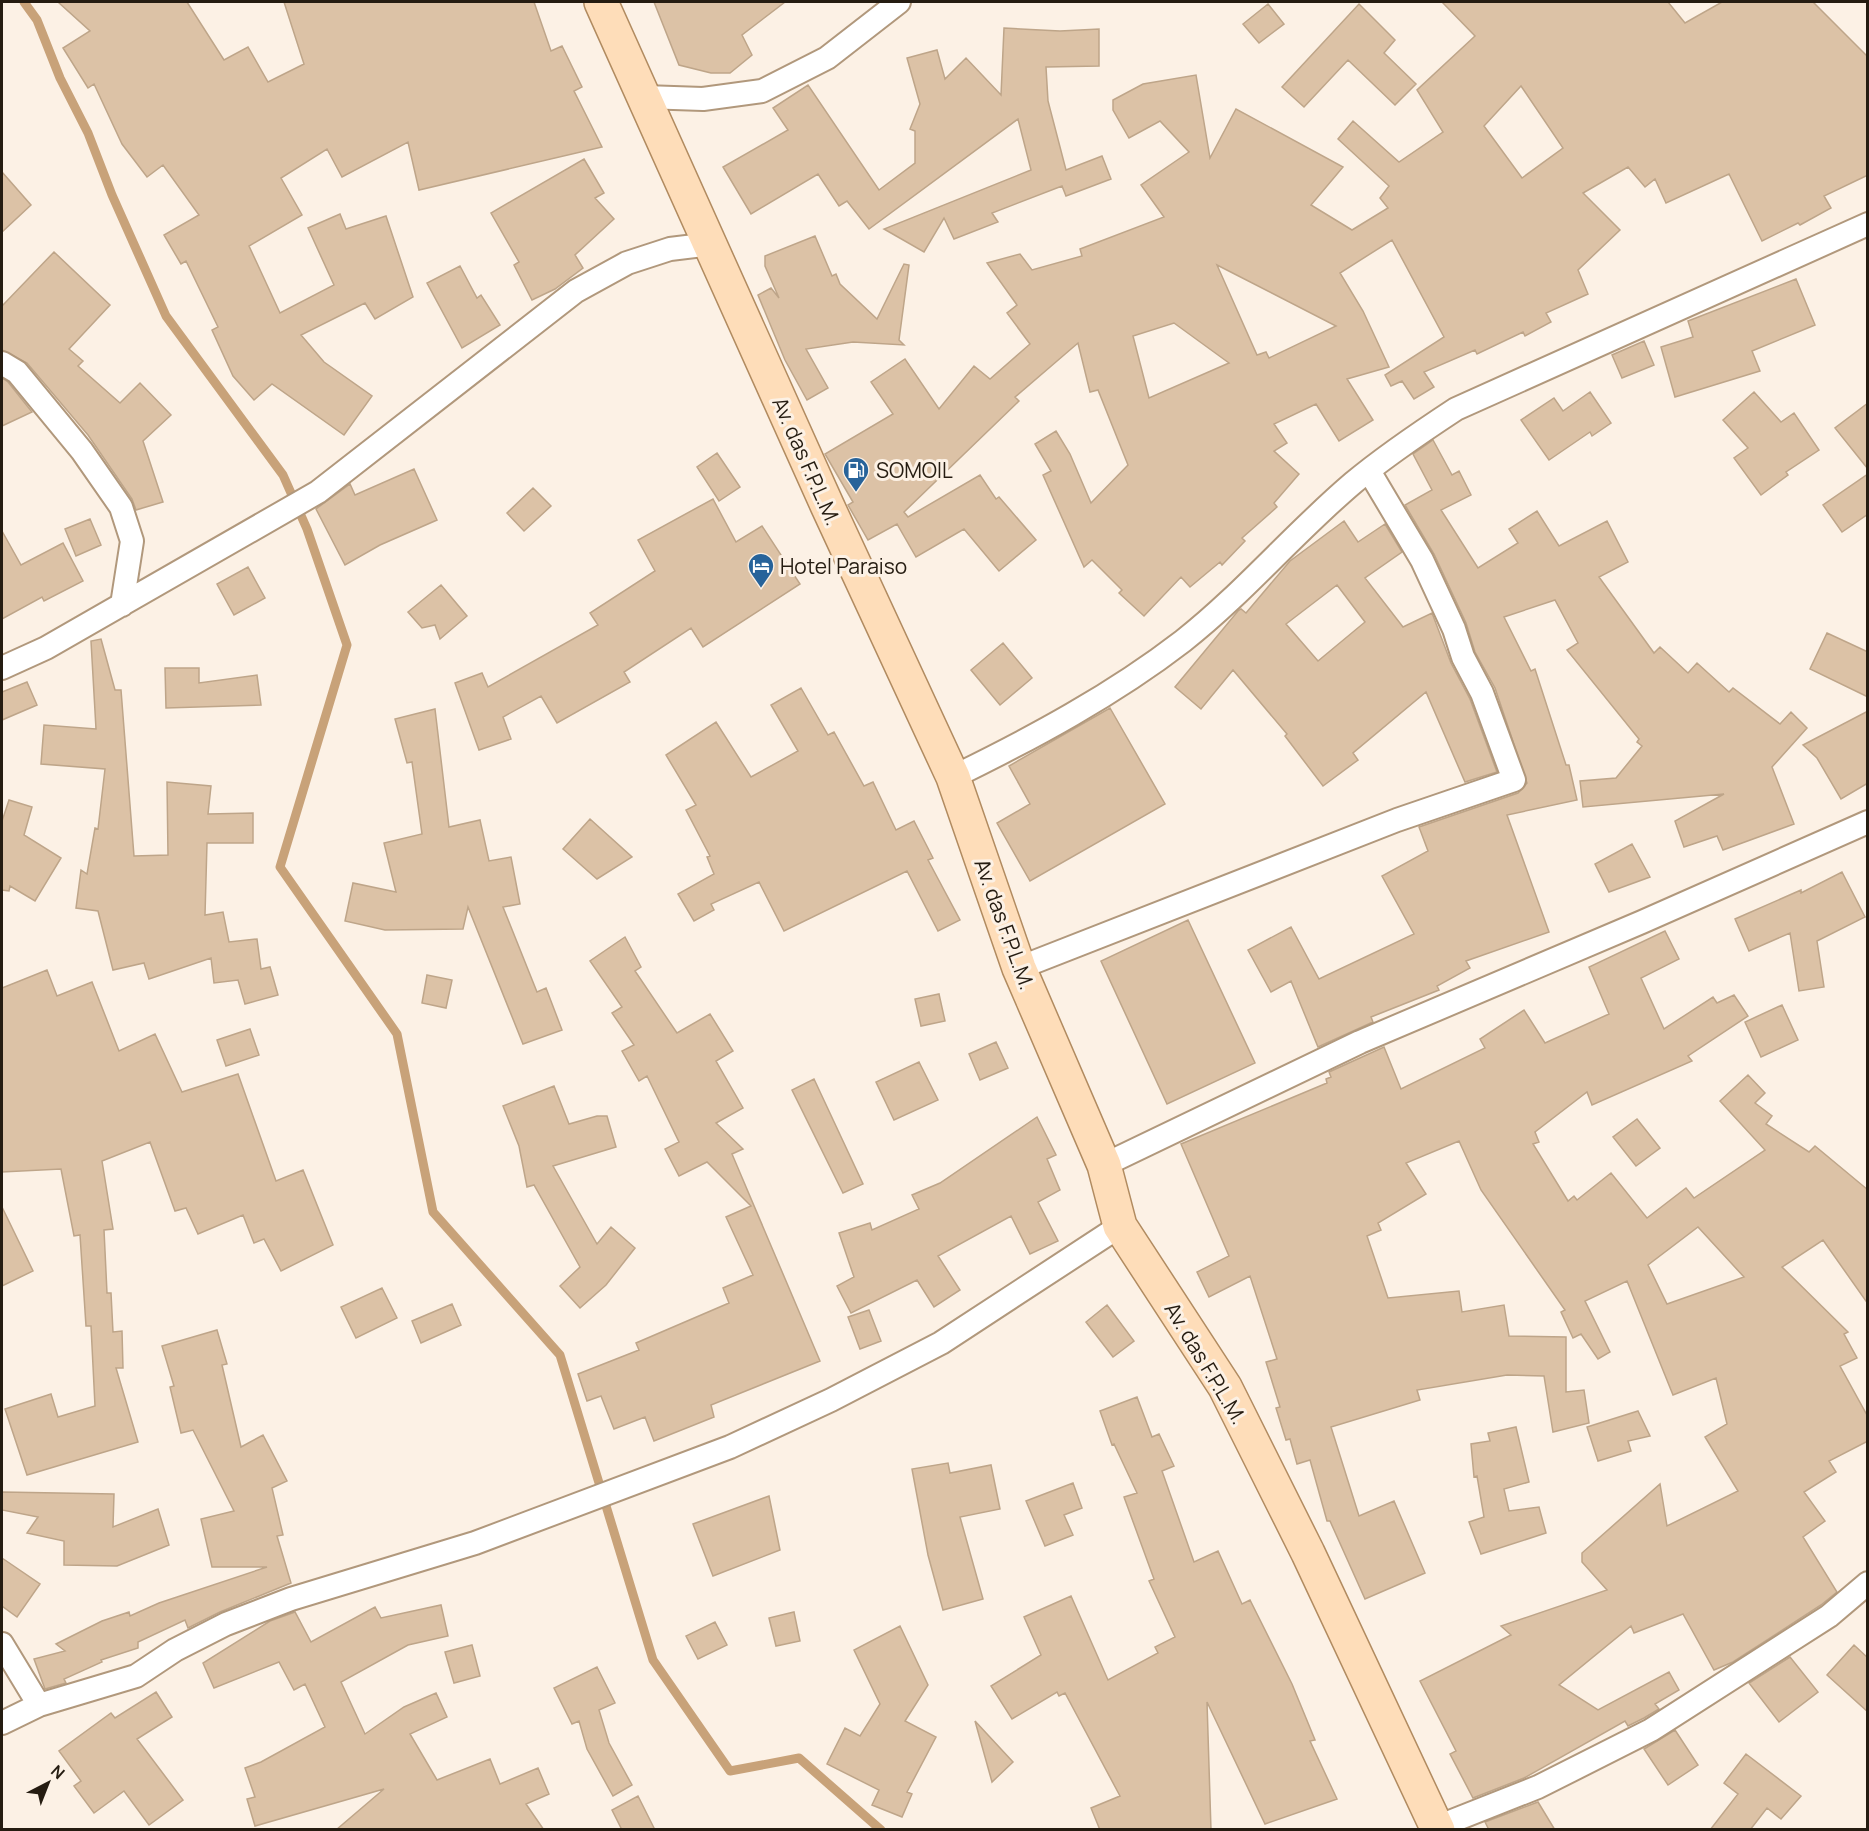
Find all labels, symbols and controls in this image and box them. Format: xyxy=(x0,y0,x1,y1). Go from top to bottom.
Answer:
street label: Av. das F.P.L.M. xyxy=(766,393,848,529)
fuel station icon: SOMOIL xyxy=(841,455,871,493)
place label: SOMOIL xyxy=(876,456,953,484)
hotel icon: Hotel Paraiso xyxy=(746,551,776,589)
place label: Hotel Paraiso xyxy=(780,552,907,580)
street label: Av. das F.P.L.M. xyxy=(968,855,1042,993)
street label: Av. das F.P.L.M. xyxy=(1159,1297,1253,1429)
north arrow xyxy=(18,1753,78,1813)
text: N xyxy=(46,1760,70,1784)

